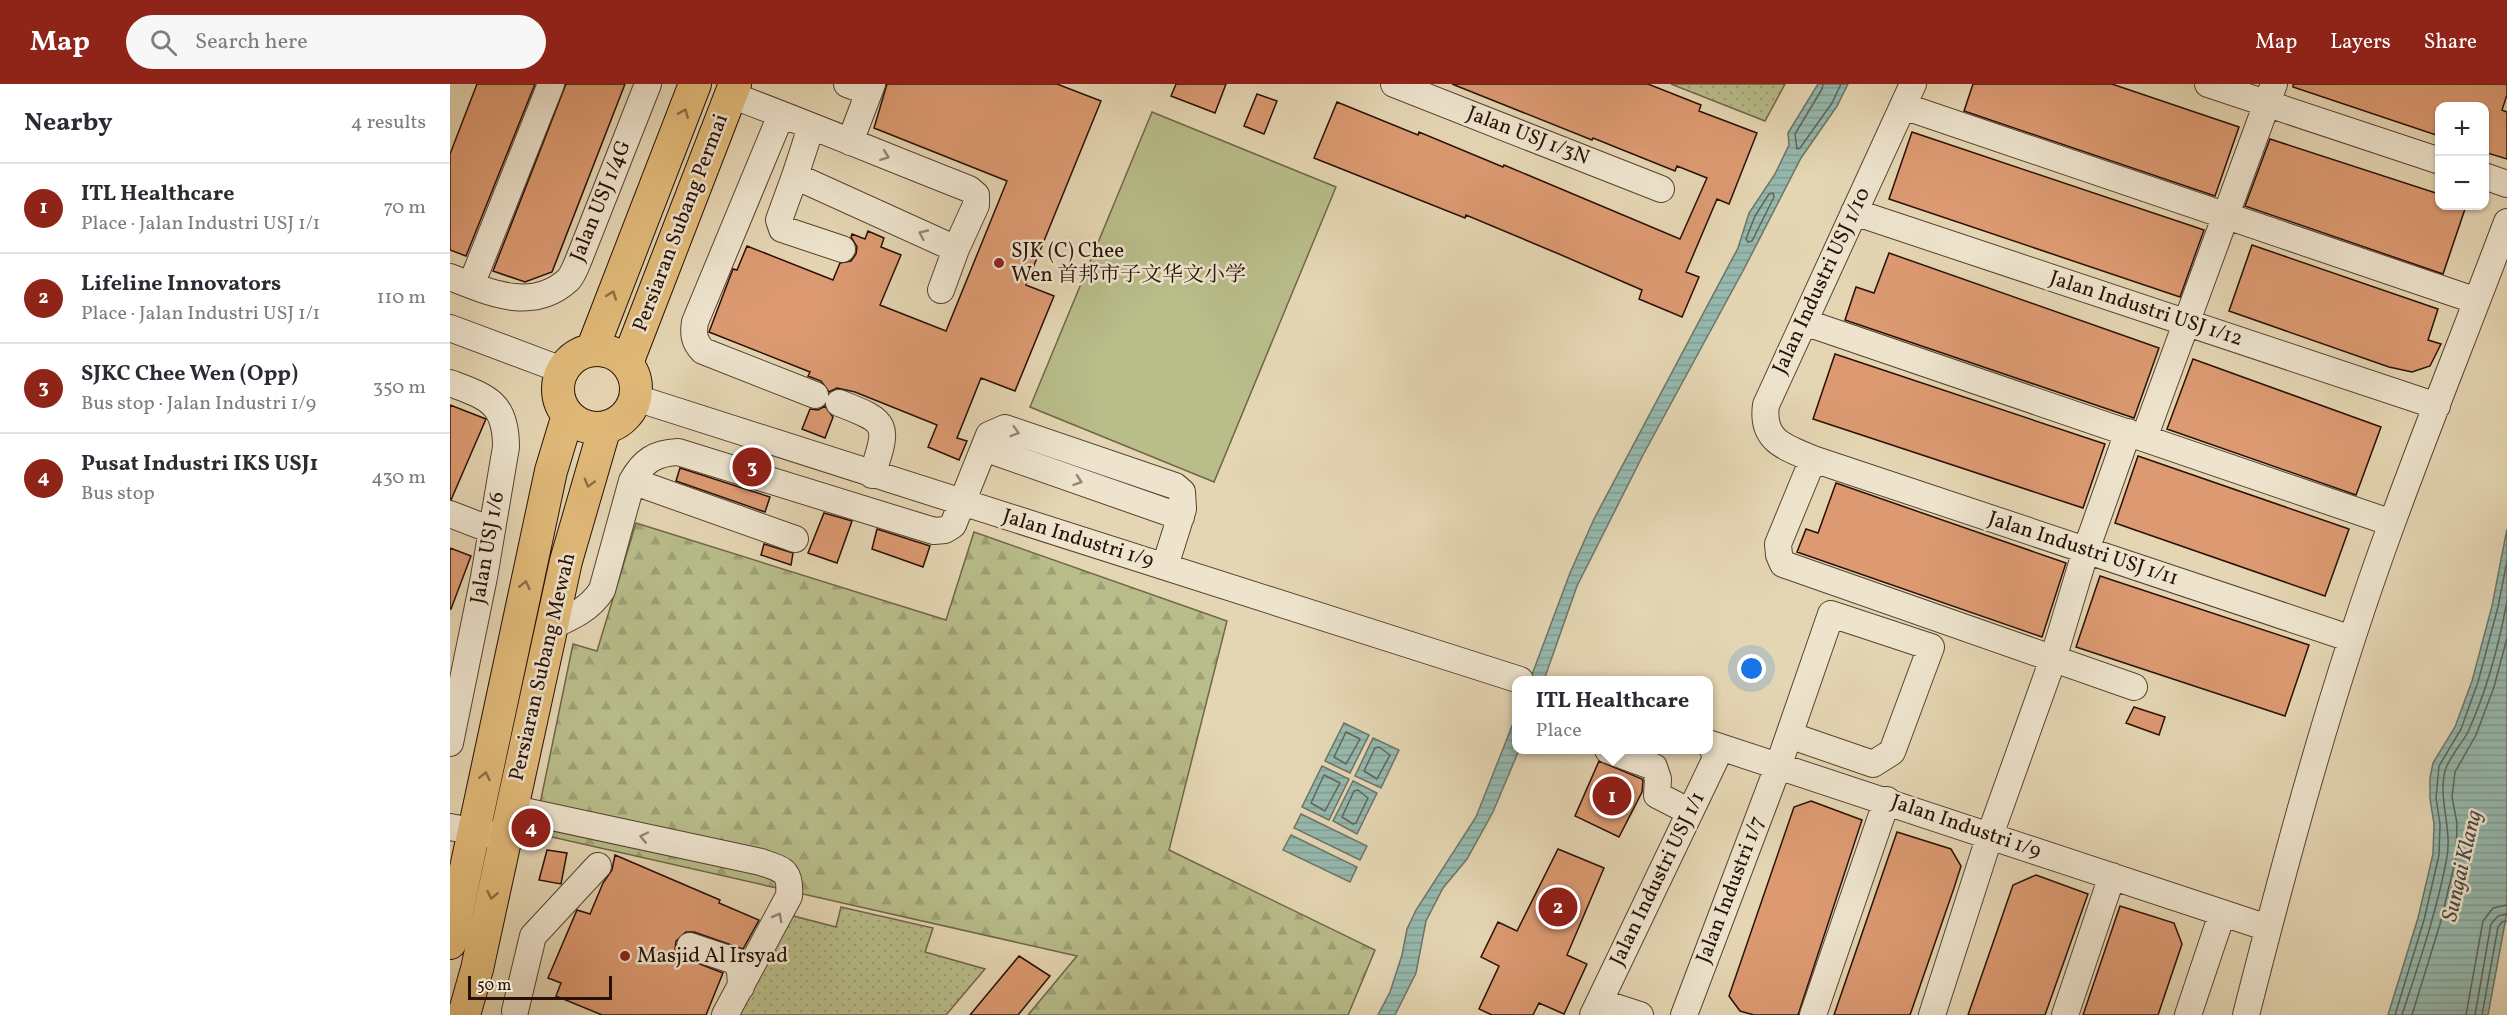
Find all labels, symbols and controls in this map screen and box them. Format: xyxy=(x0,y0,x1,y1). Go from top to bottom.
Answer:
search box xyxy=(126,15,546,69)
text: Map xyxy=(30,23,90,62)
icon: search xyxy=(147,26,180,59)
text: Search here xyxy=(195,27,308,58)
text: Map xyxy=(2255,28,2297,57)
text: Layers xyxy=(2330,28,2391,57)
text: Share xyxy=(2424,28,2477,57)
street label: Jalan USJ 1/3N xyxy=(1462,99,1594,173)
map controls xyxy=(2435,102,2489,210)
button: + xyxy=(2435,102,2489,156)
text: Nearby xyxy=(24,105,113,141)
text: 4 results xyxy=(351,109,426,137)
one-way arrow xyxy=(676,109,689,119)
street label: Persiaran Subang Permai xyxy=(626,110,736,336)
street label: Jalan USJ 1/4G xyxy=(563,136,639,266)
one-way arrow xyxy=(879,149,890,161)
button: − xyxy=(2435,156,2489,210)
text: ITL Healthcare xyxy=(81,179,234,210)
street label: Jalan Industri USJ 1/10 xyxy=(1766,183,1878,379)
text: 1 xyxy=(39,194,48,222)
text: 70 m xyxy=(383,194,426,222)
text: Place · Jalan Industri USJ 1/1 xyxy=(81,210,320,238)
one-way arrow xyxy=(918,229,929,241)
place label: SJK (C) Chee Wen 首邦市子文华文小学 xyxy=(1011,237,1246,290)
marker: SJK (C) Chee Wen 首邦市子文华文小学 xyxy=(992,256,1006,270)
street label: Jalan Industri USJ 1/12 xyxy=(2046,264,2246,354)
text: Lifeline Innovators xyxy=(81,269,281,300)
text: 2 xyxy=(38,284,49,312)
text: 110 m xyxy=(377,284,426,312)
one-way arrow xyxy=(605,290,618,301)
text: Place · Jalan Industri USJ 1/1 xyxy=(81,300,320,328)
text: SJKC Chee Wen (Opp) xyxy=(81,359,298,390)
text: 3 xyxy=(38,374,49,402)
text: 350 m xyxy=(373,374,426,402)
text: Bus stop · Jalan Industri 1/9 xyxy=(81,390,316,418)
one-way arrow xyxy=(1009,425,1020,437)
pin: 3 xyxy=(732,444,772,490)
text: Pusat Industri IKS USJ1 xyxy=(81,449,318,480)
text: 4 xyxy=(37,464,50,492)
text: 430 m xyxy=(371,464,426,492)
one-way arrow xyxy=(1073,474,1083,487)
one-way arrow xyxy=(584,477,596,488)
text: Bus stop xyxy=(81,480,155,508)
street label: Jalan USJ 1/6 xyxy=(464,490,512,606)
street label: Jalan Industri 1/9 xyxy=(999,502,1157,576)
street label: Jalan Industri USJ 1/11 xyxy=(1984,505,2182,593)
street label: Persiaran Subang Mewah xyxy=(503,550,583,784)
one-way arrow xyxy=(518,580,531,590)
your location xyxy=(1737,654,1766,683)
popup xyxy=(1512,676,1713,754)
text: ITL Healthcare xyxy=(1536,686,1689,717)
text: Place xyxy=(1536,717,1582,745)
one-way arrow xyxy=(478,771,491,781)
pin: 1 xyxy=(1592,774,1632,818)
street label: Jalan Industri USJ 1/1 xyxy=(1605,788,1711,970)
street label: Jalan Industri 1/9 xyxy=(1887,788,2045,866)
pin: 4 xyxy=(512,806,550,850)
water label: Sungai Klang xyxy=(2435,807,2491,925)
street label: Jalan Industri 1/7 xyxy=(1690,812,1772,968)
one-way arrow xyxy=(640,832,650,845)
pin: 2 xyxy=(1538,884,1578,930)
one-way arrow xyxy=(487,889,500,899)
one-way arrow xyxy=(771,913,782,923)
place label: Masjid Al Irsyad xyxy=(637,942,788,971)
marker: Masjid Al Irsyad xyxy=(618,949,632,963)
scale bar xyxy=(468,973,612,1000)
text: 50 m xyxy=(477,975,511,997)

